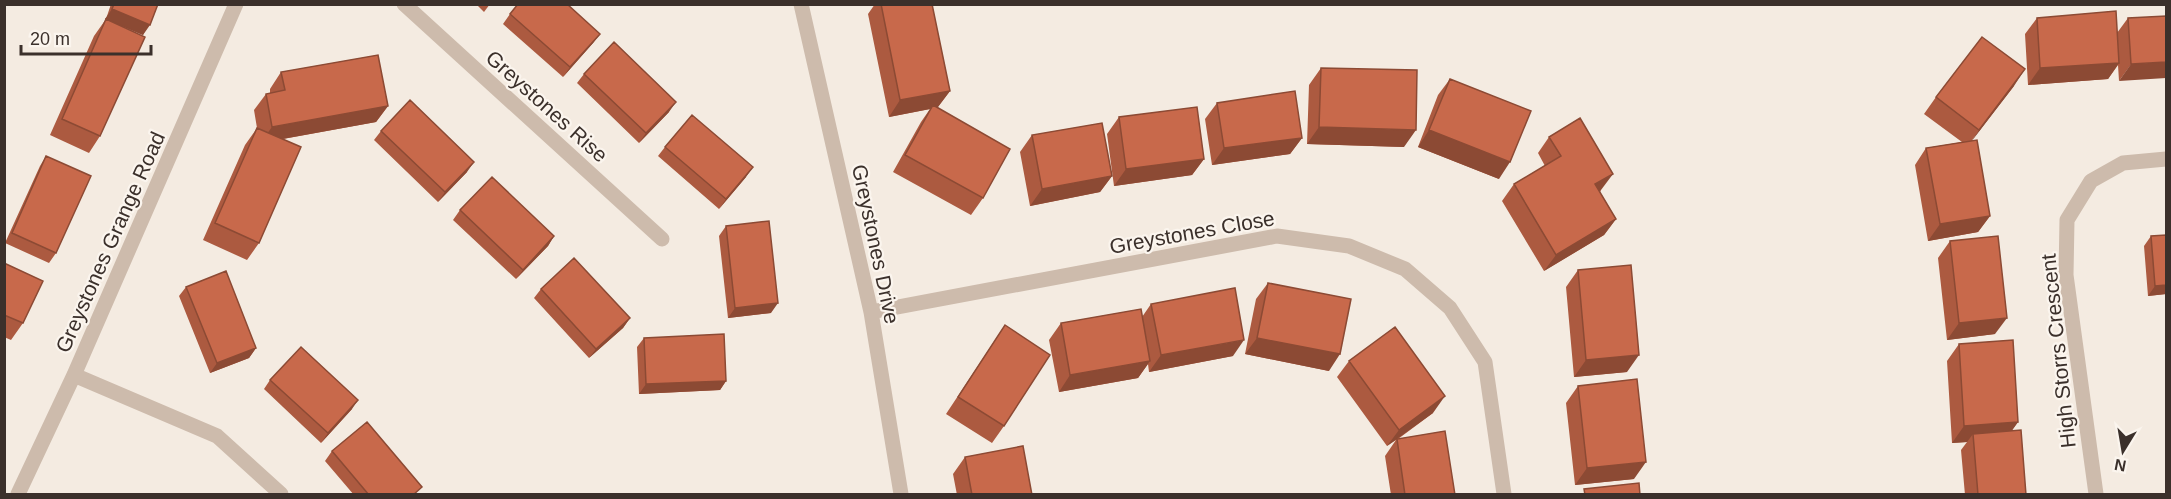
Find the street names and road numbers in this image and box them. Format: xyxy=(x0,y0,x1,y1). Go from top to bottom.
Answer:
street label: Greystones Rise xyxy=(482,46,612,166)
street label: Greystones Grange Road xyxy=(51,128,169,356)
street label: Greystones Drive xyxy=(848,162,904,326)
street label: Greystones Close xyxy=(1108,206,1276,258)
street label: High Storrs Crescent xyxy=(2036,253,2080,449)

